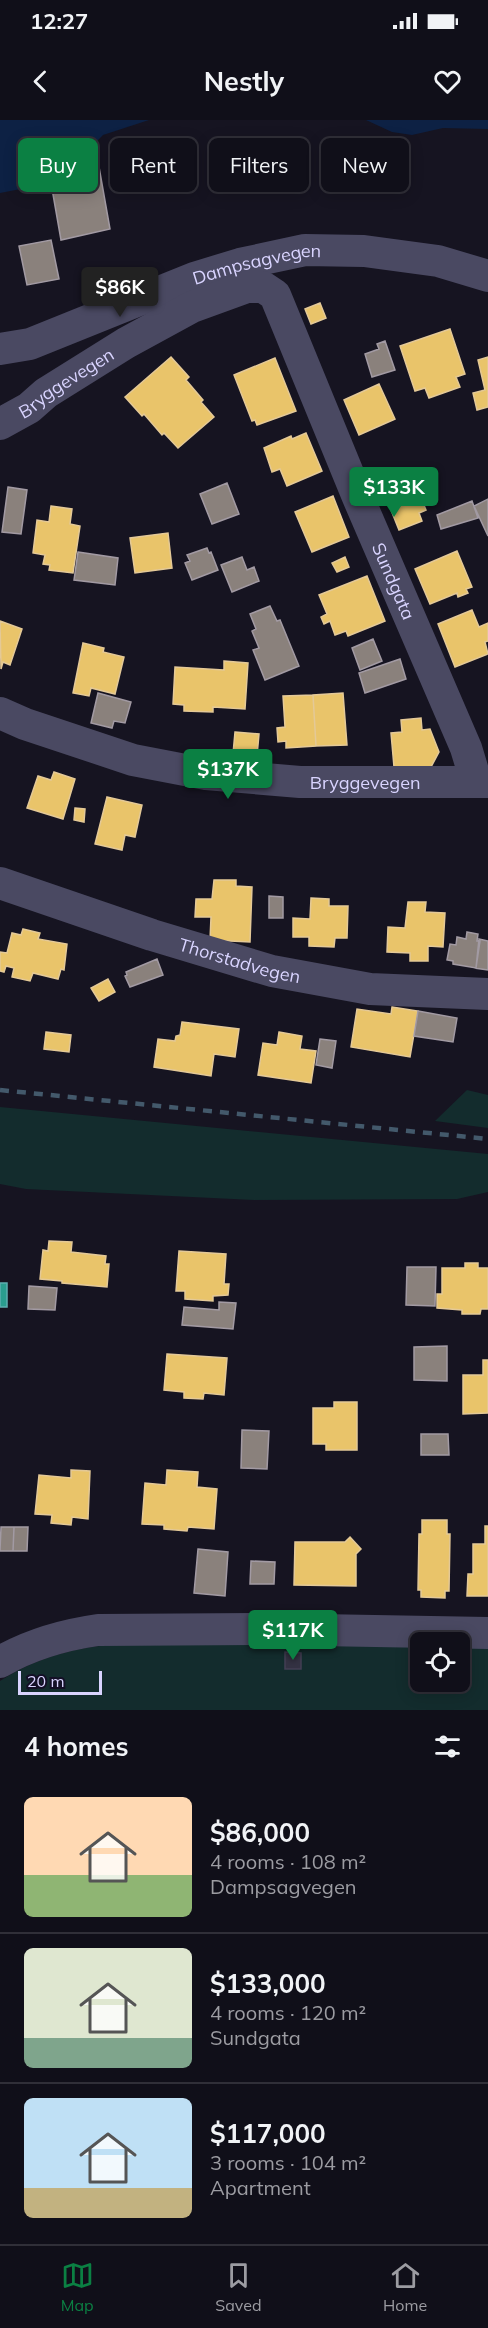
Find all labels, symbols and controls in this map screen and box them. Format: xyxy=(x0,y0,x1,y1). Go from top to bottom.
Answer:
text: 12:27 xyxy=(30,7,88,35)
text: Nestly xyxy=(204,64,284,98)
icon: back xyxy=(24,65,57,98)
icon: heart xyxy=(431,65,464,98)
chip: Buy xyxy=(18,138,98,192)
chip: Rent xyxy=(110,138,197,192)
chip: Filters xyxy=(209,138,309,192)
chip: New xyxy=(321,138,409,192)
street label: Dampsagvegen xyxy=(190,238,321,289)
pin: $86K xyxy=(84,267,156,318)
text: $86K xyxy=(95,274,145,299)
street label: Bryggevegen xyxy=(14,342,118,423)
pin: $133K xyxy=(352,467,436,518)
text: $133K xyxy=(363,474,425,499)
street label: Sundgata xyxy=(367,539,421,623)
pin: $137K xyxy=(186,749,270,800)
text: $137K xyxy=(197,756,259,781)
street label: Bryggevegen xyxy=(310,771,420,794)
street label: Thorstadvegen xyxy=(176,932,302,988)
pin: $117K xyxy=(251,1610,335,1661)
text: $117K xyxy=(262,1617,324,1642)
map controls xyxy=(410,1632,470,1692)
button: locate xyxy=(410,1632,470,1692)
scale bar xyxy=(18,1668,102,1696)
text: 20 m xyxy=(27,1671,64,1691)
text: 4 homes xyxy=(24,1730,128,1763)
icon: filters xyxy=(431,1730,464,1763)
text: $86,000 xyxy=(210,1816,310,1849)
icon: home xyxy=(72,1821,144,1893)
text: 4 rooms · 108 m² xyxy=(210,1849,366,1874)
text: Dampsagvegen xyxy=(210,1874,357,1899)
text: $133,000 xyxy=(210,1967,326,2000)
icon: home xyxy=(72,1972,144,2044)
text: 4 rooms · 120 m² xyxy=(210,2000,366,2025)
text: Sundgata xyxy=(210,2025,301,2050)
text: $117,000 xyxy=(210,2117,326,2150)
icon: home xyxy=(72,2122,144,2194)
text: 3 rooms · 104 m² xyxy=(210,2150,366,2175)
text: Apartment xyxy=(210,2175,311,2200)
tab: Map xyxy=(61,2259,94,2315)
tab: Saved xyxy=(215,2259,261,2315)
tab: Home xyxy=(383,2259,427,2315)

